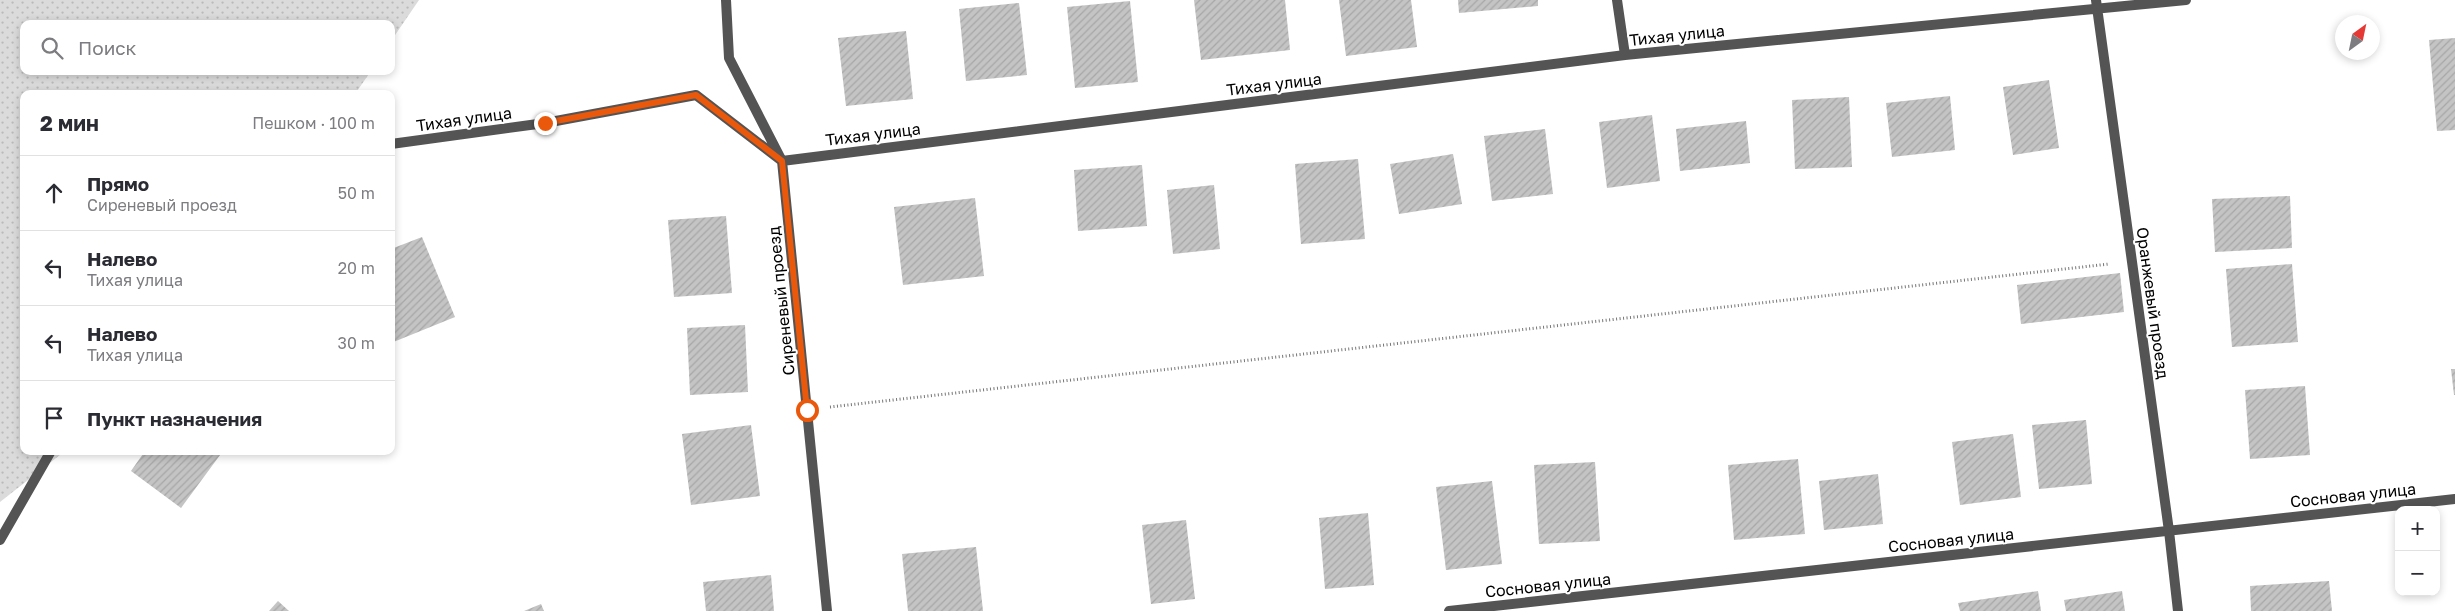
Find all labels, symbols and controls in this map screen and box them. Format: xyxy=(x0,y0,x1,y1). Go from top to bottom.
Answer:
north arrow xyxy=(2335,15,2380,60)
search box xyxy=(20,20,395,75)
street label: Тихая улица xyxy=(1628,20,1726,50)
icon: search xyxy=(38,34,66,62)
text: Поиск xyxy=(78,36,137,59)
street label: Тихая улица xyxy=(1225,68,1323,100)
street label: Тихая улица xyxy=(415,102,513,136)
text: 2 мин xyxy=(40,110,99,136)
route end xyxy=(534,112,557,135)
text: Пешком · 100 m xyxy=(252,113,375,133)
street label: Тихая улица xyxy=(824,118,922,150)
text: Прямо xyxy=(87,172,149,195)
icon: ahead xyxy=(40,179,68,207)
text: 50 m xyxy=(338,183,375,203)
text: Сиреневый проезд xyxy=(87,195,237,215)
street label: Сиреневый проезд xyxy=(763,225,799,376)
street label: Оранжевый проезд xyxy=(2132,226,2174,381)
text: Налево xyxy=(87,247,157,270)
icon: left xyxy=(40,254,68,282)
text: 20 m xyxy=(338,258,375,278)
text: Тихая улица xyxy=(87,270,183,290)
text: Налево xyxy=(87,322,157,345)
icon: left xyxy=(40,329,68,357)
text: 30 m xyxy=(338,333,375,353)
text: Тихая улица xyxy=(87,345,183,365)
route start xyxy=(796,399,819,422)
icon: arrive xyxy=(40,404,68,432)
text: Пункт назначения xyxy=(87,407,262,430)
street label: Сосновая улица xyxy=(2289,478,2417,512)
map controls xyxy=(2395,506,2440,596)
button: + xyxy=(2395,506,2440,551)
street label: Сосновая улица xyxy=(1887,523,2015,557)
button: − xyxy=(2395,551,2440,596)
street label: Сосновая улица xyxy=(1484,568,1612,602)

